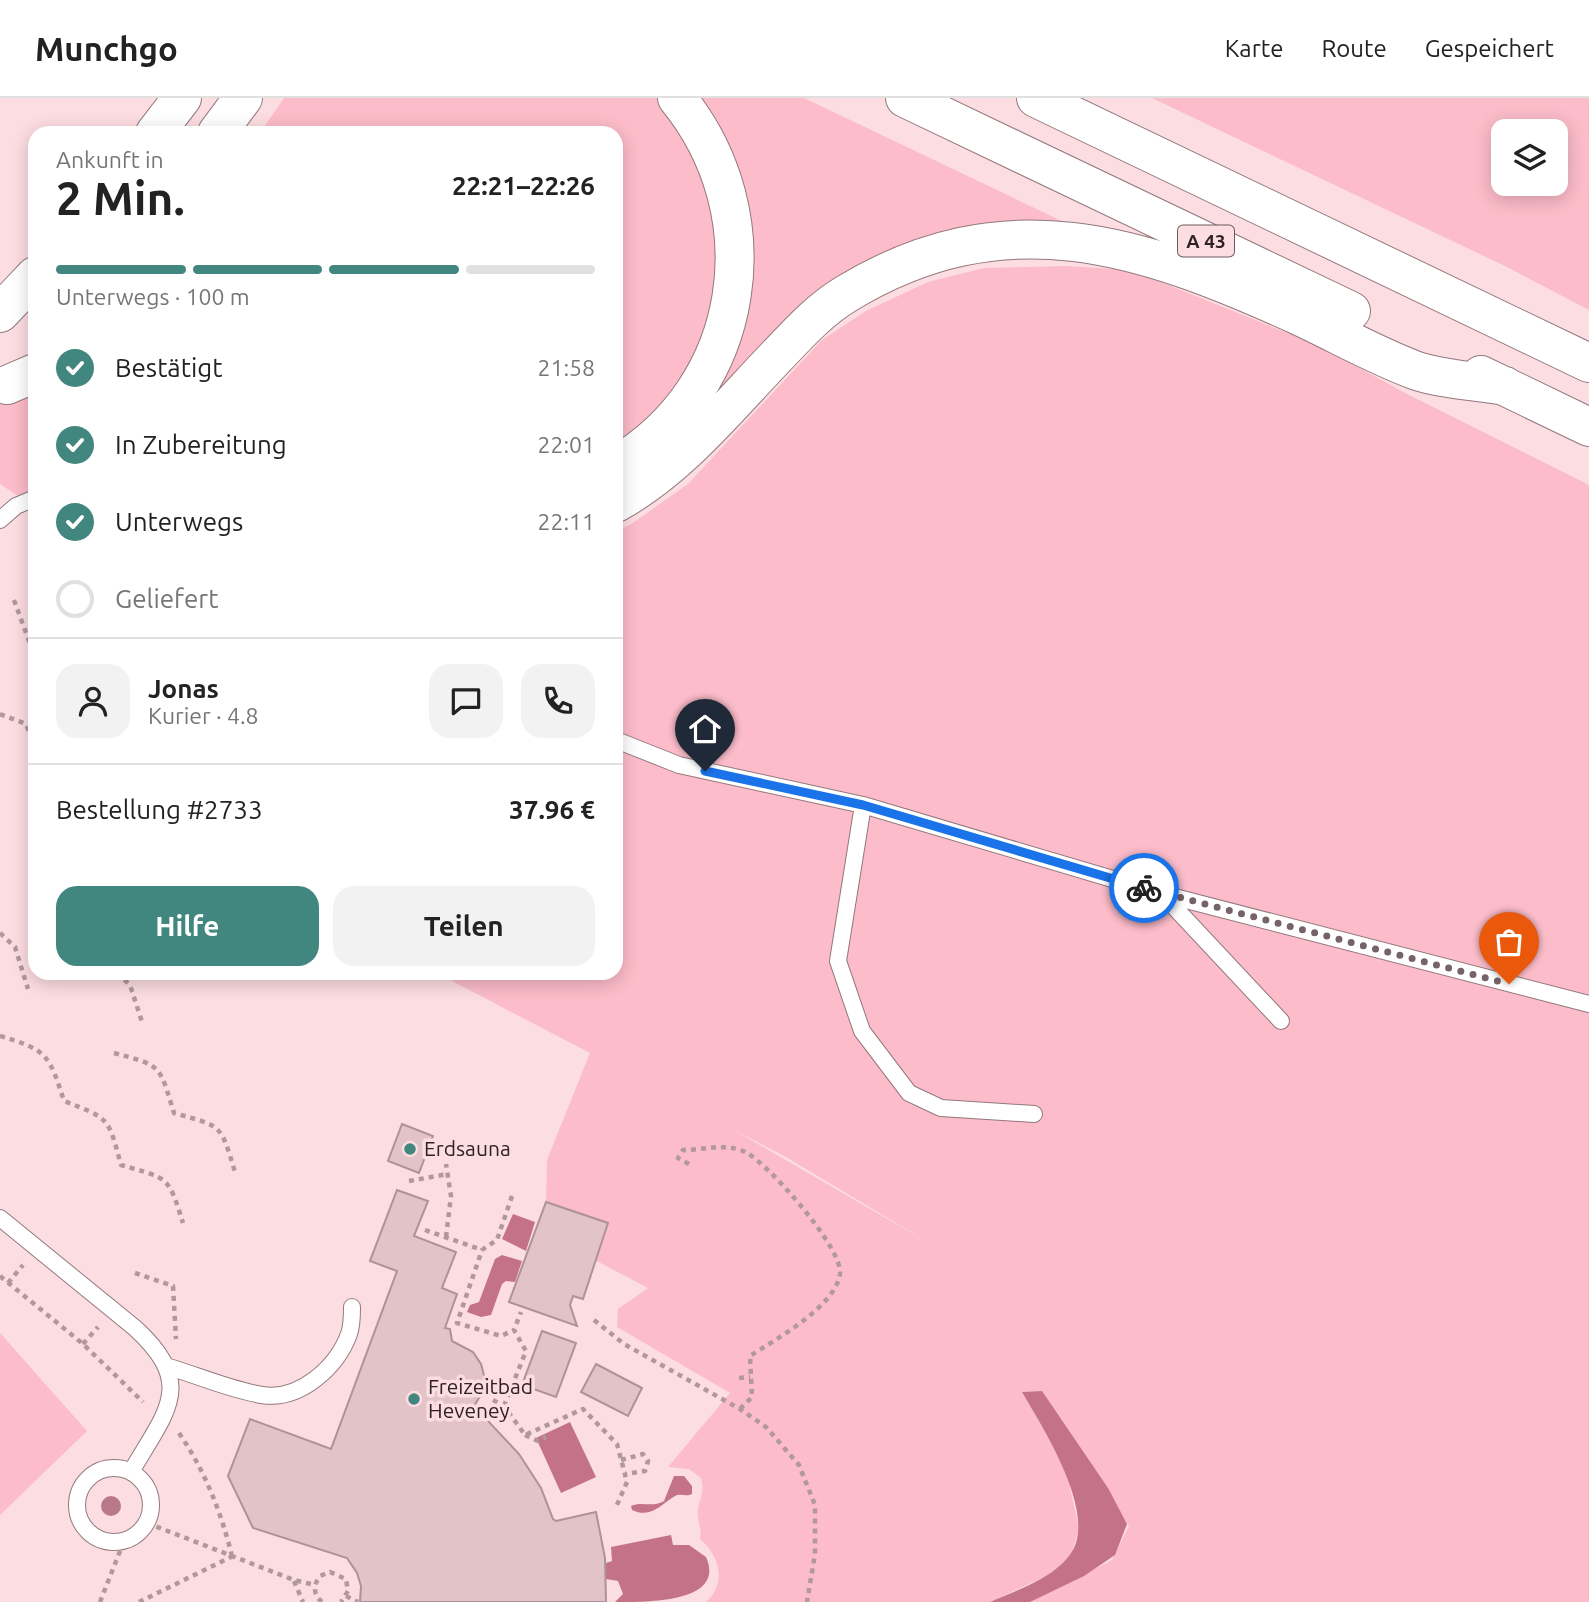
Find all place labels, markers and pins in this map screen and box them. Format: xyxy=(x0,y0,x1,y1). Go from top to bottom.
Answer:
pin xyxy=(675,699,735,771)
pin xyxy=(1479,912,1539,984)
place label: Erdsauna xyxy=(424,1136,511,1160)
marker: Erdsauna xyxy=(402,1141,418,1157)
place label: Freizeitbad Heveney xyxy=(428,1374,533,1422)
marker: Freizeitbad Heveney xyxy=(406,1391,422,1407)

